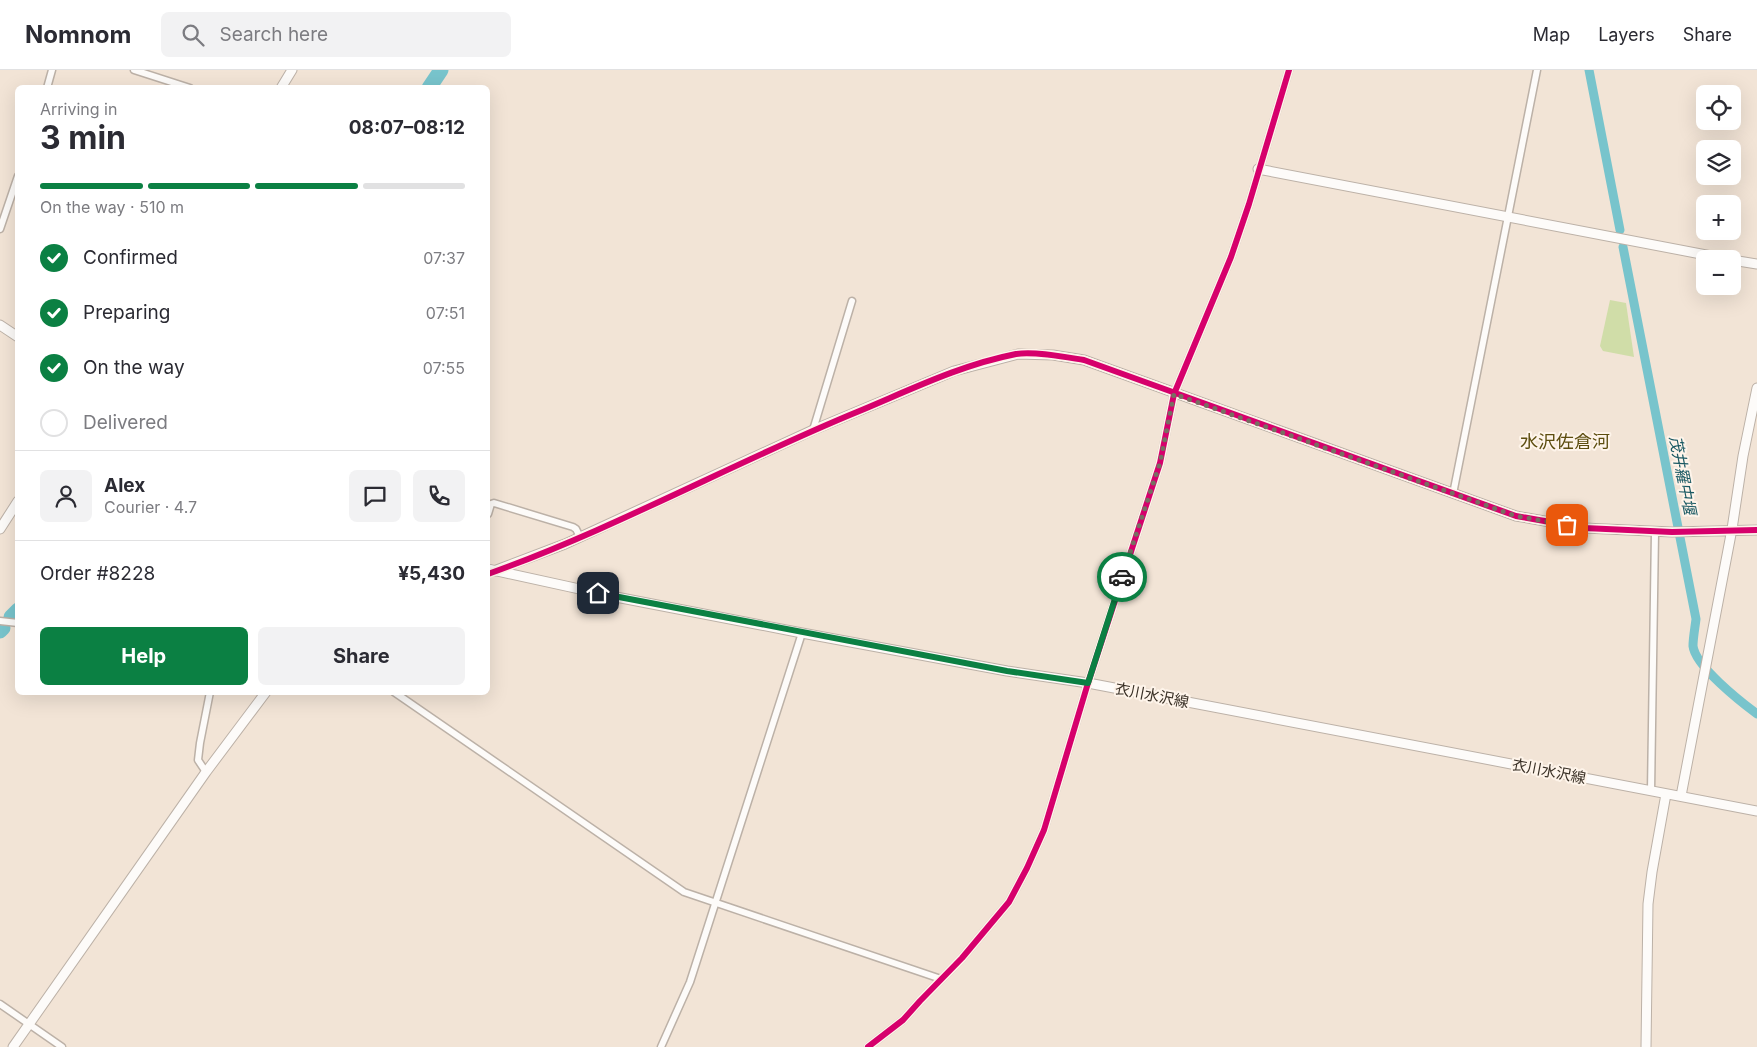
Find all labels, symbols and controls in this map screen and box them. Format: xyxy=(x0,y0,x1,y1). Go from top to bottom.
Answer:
search box xyxy=(161,12,511,57)
text: Nomnom xyxy=(25,20,131,49)
icon: search xyxy=(179,21,207,49)
text: Search here xyxy=(219,23,328,46)
text: Map xyxy=(1533,24,1570,45)
text: Layers xyxy=(1598,24,1655,45)
text: Share xyxy=(1683,24,1732,45)
map controls xyxy=(1696,85,1741,295)
button: locate xyxy=(1696,85,1741,130)
text: Arriving in xyxy=(40,99,117,119)
text: 08:07–08:12 xyxy=(349,116,465,139)
text: 3 min xyxy=(40,118,126,157)
button: layers xyxy=(1696,140,1741,185)
button: + xyxy=(1696,195,1741,240)
text: On the way · 510 m xyxy=(40,197,184,217)
icon: check xyxy=(40,244,68,272)
text: Confirmed xyxy=(83,246,178,269)
text: 07:37 xyxy=(423,248,465,268)
button: − xyxy=(1696,250,1741,295)
icon: check xyxy=(40,299,68,327)
text: Preparing xyxy=(83,301,170,324)
text: 07:51 xyxy=(426,303,465,323)
icon: check xyxy=(40,354,68,382)
text: On the way xyxy=(83,356,185,379)
text: 07:55 xyxy=(423,358,465,378)
text: Delivered xyxy=(83,411,168,434)
district label: 水沢佐倉河 xyxy=(1520,431,1610,452)
water label: 茂井羅中堰 xyxy=(1666,434,1701,519)
button: person xyxy=(40,470,92,522)
button: chat xyxy=(349,470,401,522)
button: phone xyxy=(413,470,465,522)
text: Alex xyxy=(104,474,145,497)
text: Courier · 4.7 xyxy=(104,497,197,517)
pin xyxy=(1546,504,1588,546)
icon: bag xyxy=(1553,511,1581,539)
courier xyxy=(1097,552,1147,602)
text: Order #8228 xyxy=(40,562,155,585)
text: ¥5,430 xyxy=(398,562,465,585)
icon: car xyxy=(1108,563,1136,591)
pin xyxy=(577,572,619,614)
icon: home xyxy=(584,579,612,607)
button: Help xyxy=(40,627,248,685)
button: Share xyxy=(258,627,465,685)
street label: 衣川水沢線 xyxy=(1113,679,1191,711)
street label: 衣川水沢線 xyxy=(1510,755,1588,787)

